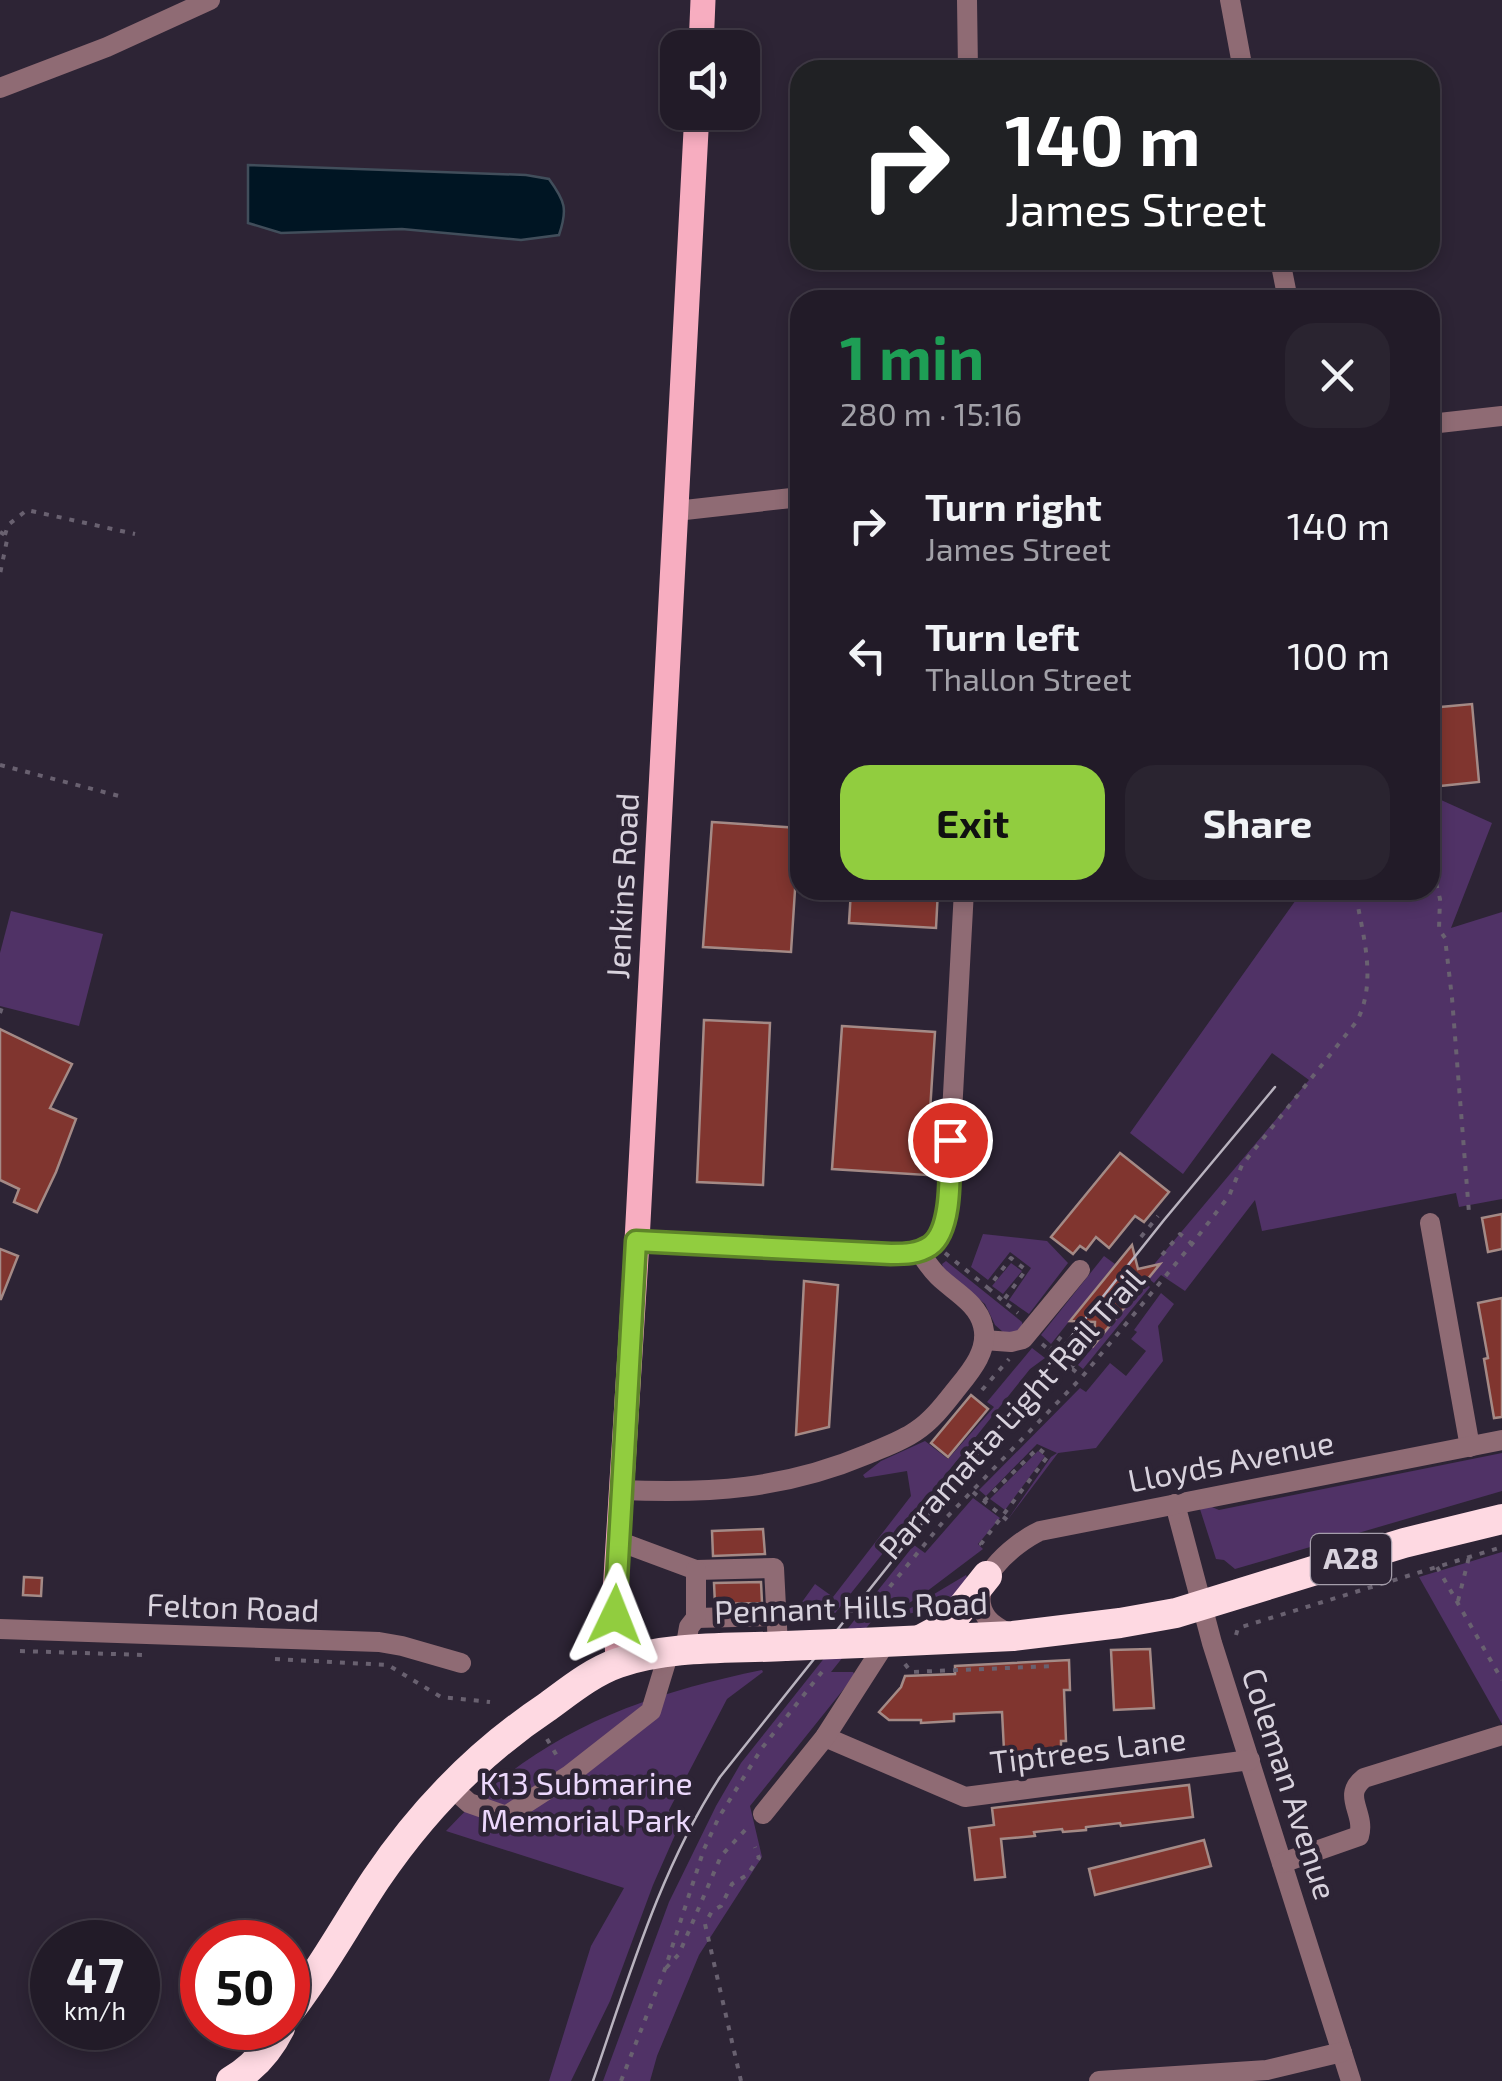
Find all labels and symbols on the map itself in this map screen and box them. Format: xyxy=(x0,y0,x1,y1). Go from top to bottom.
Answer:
street label: Jenkins Road xyxy=(597,792,645,980)
pin xyxy=(908,1098,993,1183)
street label: Parramatta Light Rail Trail xyxy=(870,1259,1152,1566)
street label: Lloyds Avenue xyxy=(1124,1421,1337,1499)
road number: A28 xyxy=(1311,1534,1391,1584)
position arrow xyxy=(563,1563,667,1667)
street label: Pennant Hills Road xyxy=(713,1582,988,1630)
street label: Felton Road xyxy=(146,1584,320,1628)
street label: Coleman Avenue xyxy=(1236,1663,1346,1904)
street label: Tiptrees Lane xyxy=(988,1718,1188,1780)
park label: K13 Submarine Memorial Park xyxy=(479,1763,693,1838)
speed limit sign: 50 xyxy=(180,1920,310,2050)

